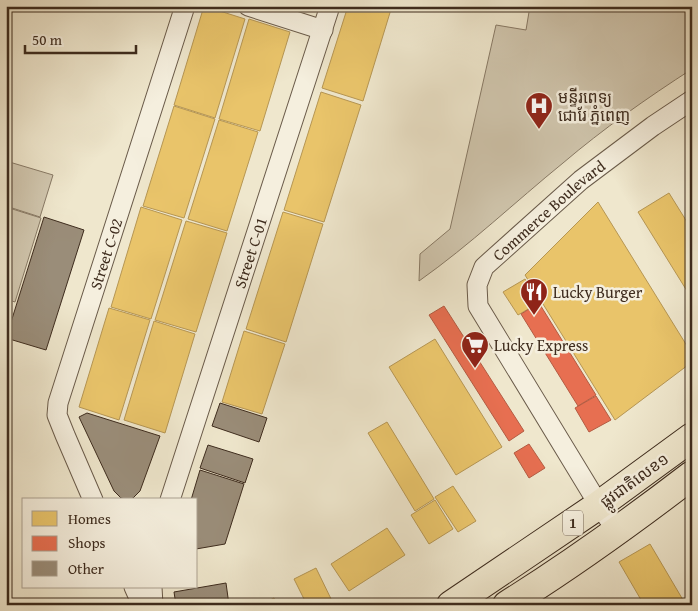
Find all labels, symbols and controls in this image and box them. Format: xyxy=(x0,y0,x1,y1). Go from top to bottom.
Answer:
scale bar xyxy=(25,22,136,54)
text: 50 m xyxy=(32,29,63,50)
place label: មន្ទីរពេទ្យ ជោរែ ភ្នំពេញ xyxy=(558,85,630,127)
hospital icon: មន្ទីរពេទ្យ ជោរែ ភ្នំពេញ xyxy=(524,91,554,130)
street label: Commerce Boulevard xyxy=(487,154,611,266)
street label: Street C-01 xyxy=(227,214,273,291)
street label: Street C-02 xyxy=(83,215,128,293)
restaurant icon: Lucky Burger xyxy=(519,277,549,316)
place label: Lucky Burger xyxy=(553,280,643,304)
supermarket icon: Lucky Express xyxy=(460,330,490,369)
place label: Lucky Express xyxy=(494,333,588,357)
street label: ផ្លូវជាតិលេខ១ xyxy=(595,447,675,515)
legend xyxy=(22,498,198,588)
text: Homes xyxy=(68,508,111,529)
road number: 1 xyxy=(563,510,583,536)
text: Shops xyxy=(68,532,105,553)
text: Other xyxy=(68,558,104,579)

